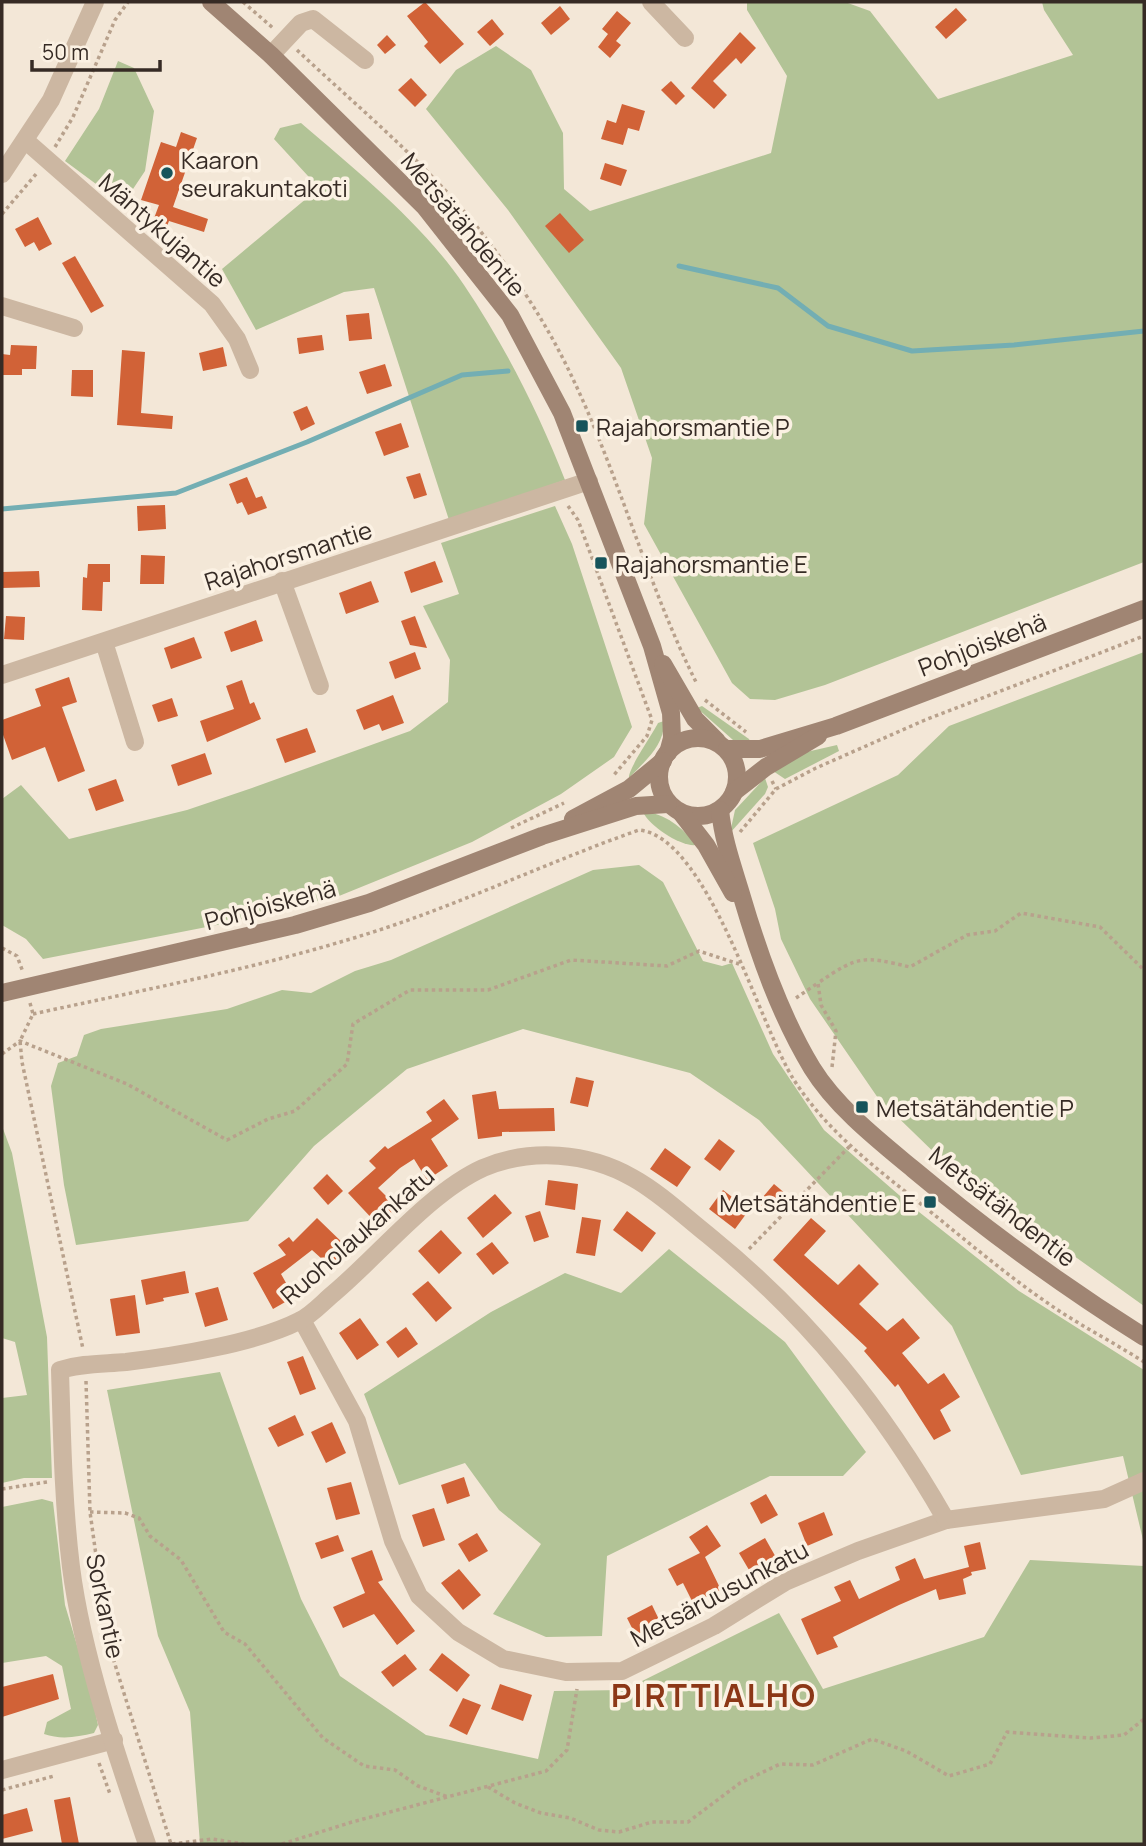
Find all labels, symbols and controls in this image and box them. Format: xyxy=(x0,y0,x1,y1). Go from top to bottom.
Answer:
scale bar xyxy=(32,28,159,72)
text: 50 m xyxy=(42,38,89,66)
place label: Kaaron seurakuntakoti xyxy=(181,143,348,204)
street label: Metsätähdentie xyxy=(394,145,534,303)
street label: Mäntykujantie xyxy=(92,165,234,295)
marker: Kaaron seurakuntakoti xyxy=(159,165,175,181)
place label: Rajahorsmantie P xyxy=(596,410,790,443)
marker: Rajahorsmantie P xyxy=(574,418,590,434)
street label: Rajahorsmantie xyxy=(200,512,376,598)
place label: Rajahorsmantie E xyxy=(615,547,808,580)
marker: Rajahorsmantie E xyxy=(593,555,609,571)
street label: Pohjoiskehä xyxy=(913,604,1051,684)
street label: Pohjoiskehä xyxy=(201,871,339,937)
place label: Metsätähdentie P xyxy=(876,1091,1074,1124)
marker: Metsätähdentie P xyxy=(854,1099,870,1115)
street label: Metsätähdentie xyxy=(923,1138,1083,1274)
street label: Ruoholaukankatu xyxy=(273,1159,441,1311)
place label: Metsätähdentie E xyxy=(719,1186,916,1219)
marker: Metsätähdentie E xyxy=(922,1194,938,1210)
street label: Metsäruusunkatu xyxy=(624,1532,814,1654)
street label: Sorkantie xyxy=(79,1551,133,1661)
district label: PIRTTIALHO xyxy=(611,1673,817,1717)

